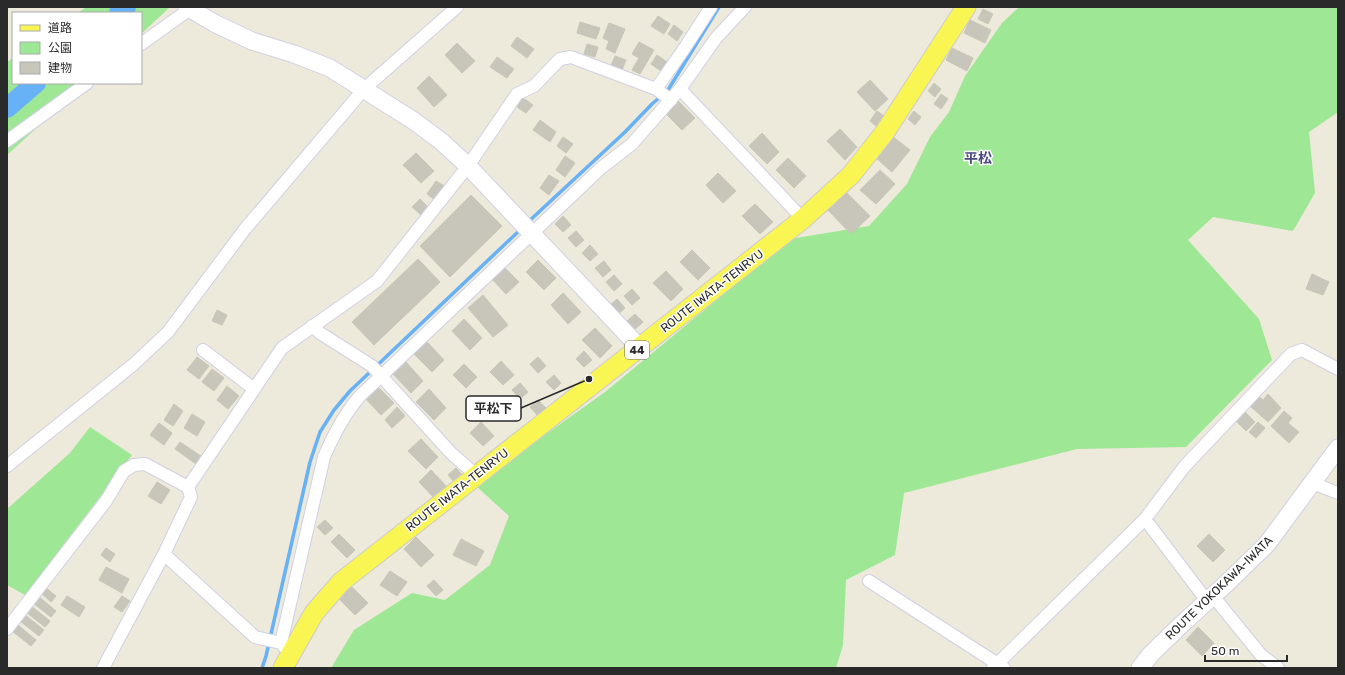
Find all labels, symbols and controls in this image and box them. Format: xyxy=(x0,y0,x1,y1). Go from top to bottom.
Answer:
legend xyxy=(12,12,142,84)
text: 道路 xyxy=(48,21,72,35)
text: 公園 xyxy=(48,41,72,55)
text: 建物 xyxy=(48,61,72,75)
district label: 平松 xyxy=(964,150,992,167)
street label: ROUTE IWATA-TENRYU xyxy=(658,247,766,335)
road number: 44 xyxy=(625,341,649,359)
callout: 平松下 xyxy=(466,396,521,421)
text: 平松下 xyxy=(473,401,513,416)
street label: ROUTE IWATA-TENRYU xyxy=(403,446,511,534)
street label: ROUTE YOKOKAWA-IWATA xyxy=(1163,533,1275,643)
scale bar xyxy=(1205,637,1287,663)
text: 50 m xyxy=(1211,644,1239,658)

